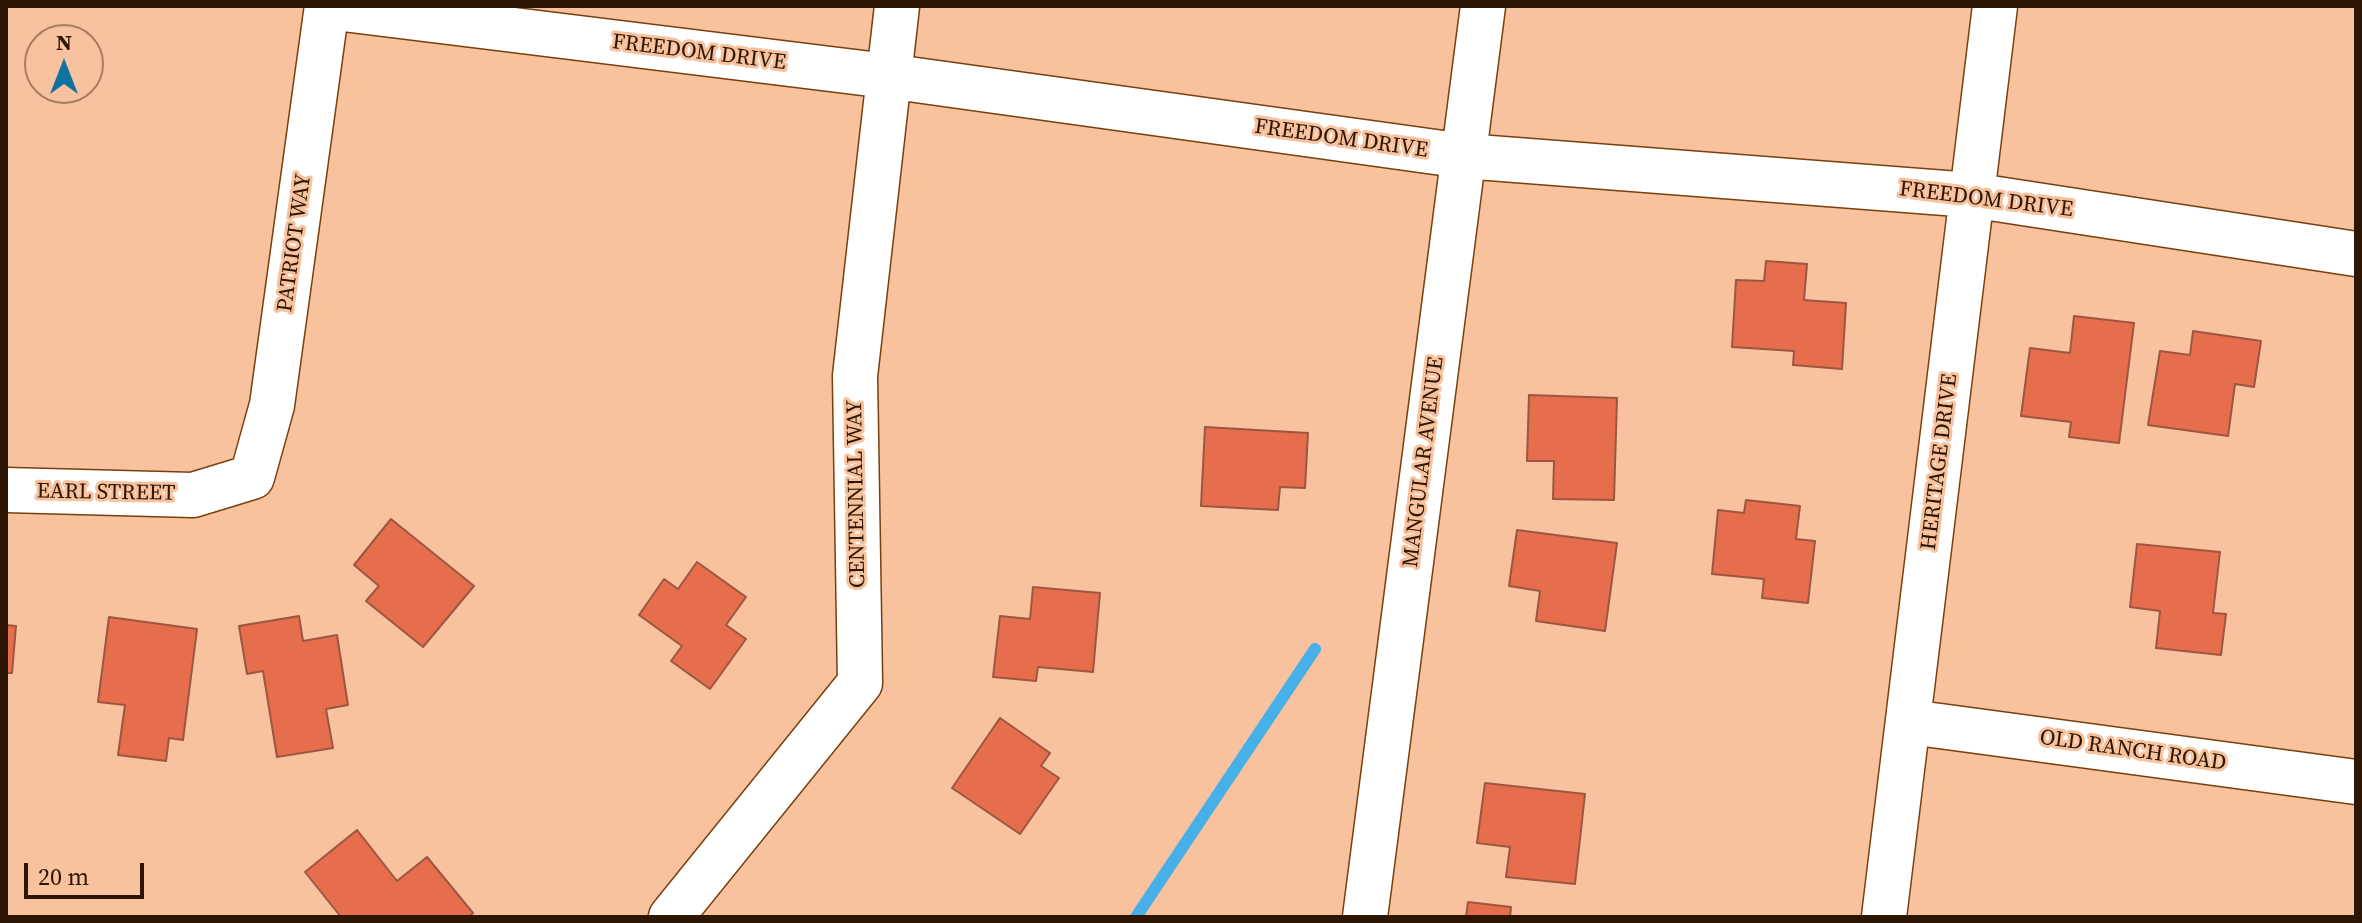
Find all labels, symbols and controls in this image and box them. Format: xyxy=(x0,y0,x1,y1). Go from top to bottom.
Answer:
north arrow xyxy=(24,24,104,104)
text: N xyxy=(56,27,72,57)
street label: FREEDOM DRIVE xyxy=(611,29,787,77)
street label: FREEDOM DRIVE xyxy=(1253,114,1429,164)
street label: PATRIOT WAY xyxy=(272,172,318,314)
street label: FREEDOM DRIVE xyxy=(1898,176,2074,224)
street label: MANGULAR AVENUE xyxy=(1398,355,1450,569)
street label: HERITAGE DRIVE xyxy=(1916,372,1964,552)
street label: CENTENNIAL WAY xyxy=(842,400,872,588)
street label: EARL STREET xyxy=(36,479,176,507)
street label: OLD RANCH ROAD xyxy=(2038,725,2228,777)
scale bar xyxy=(28,847,148,897)
text: 20 m xyxy=(38,860,89,893)

